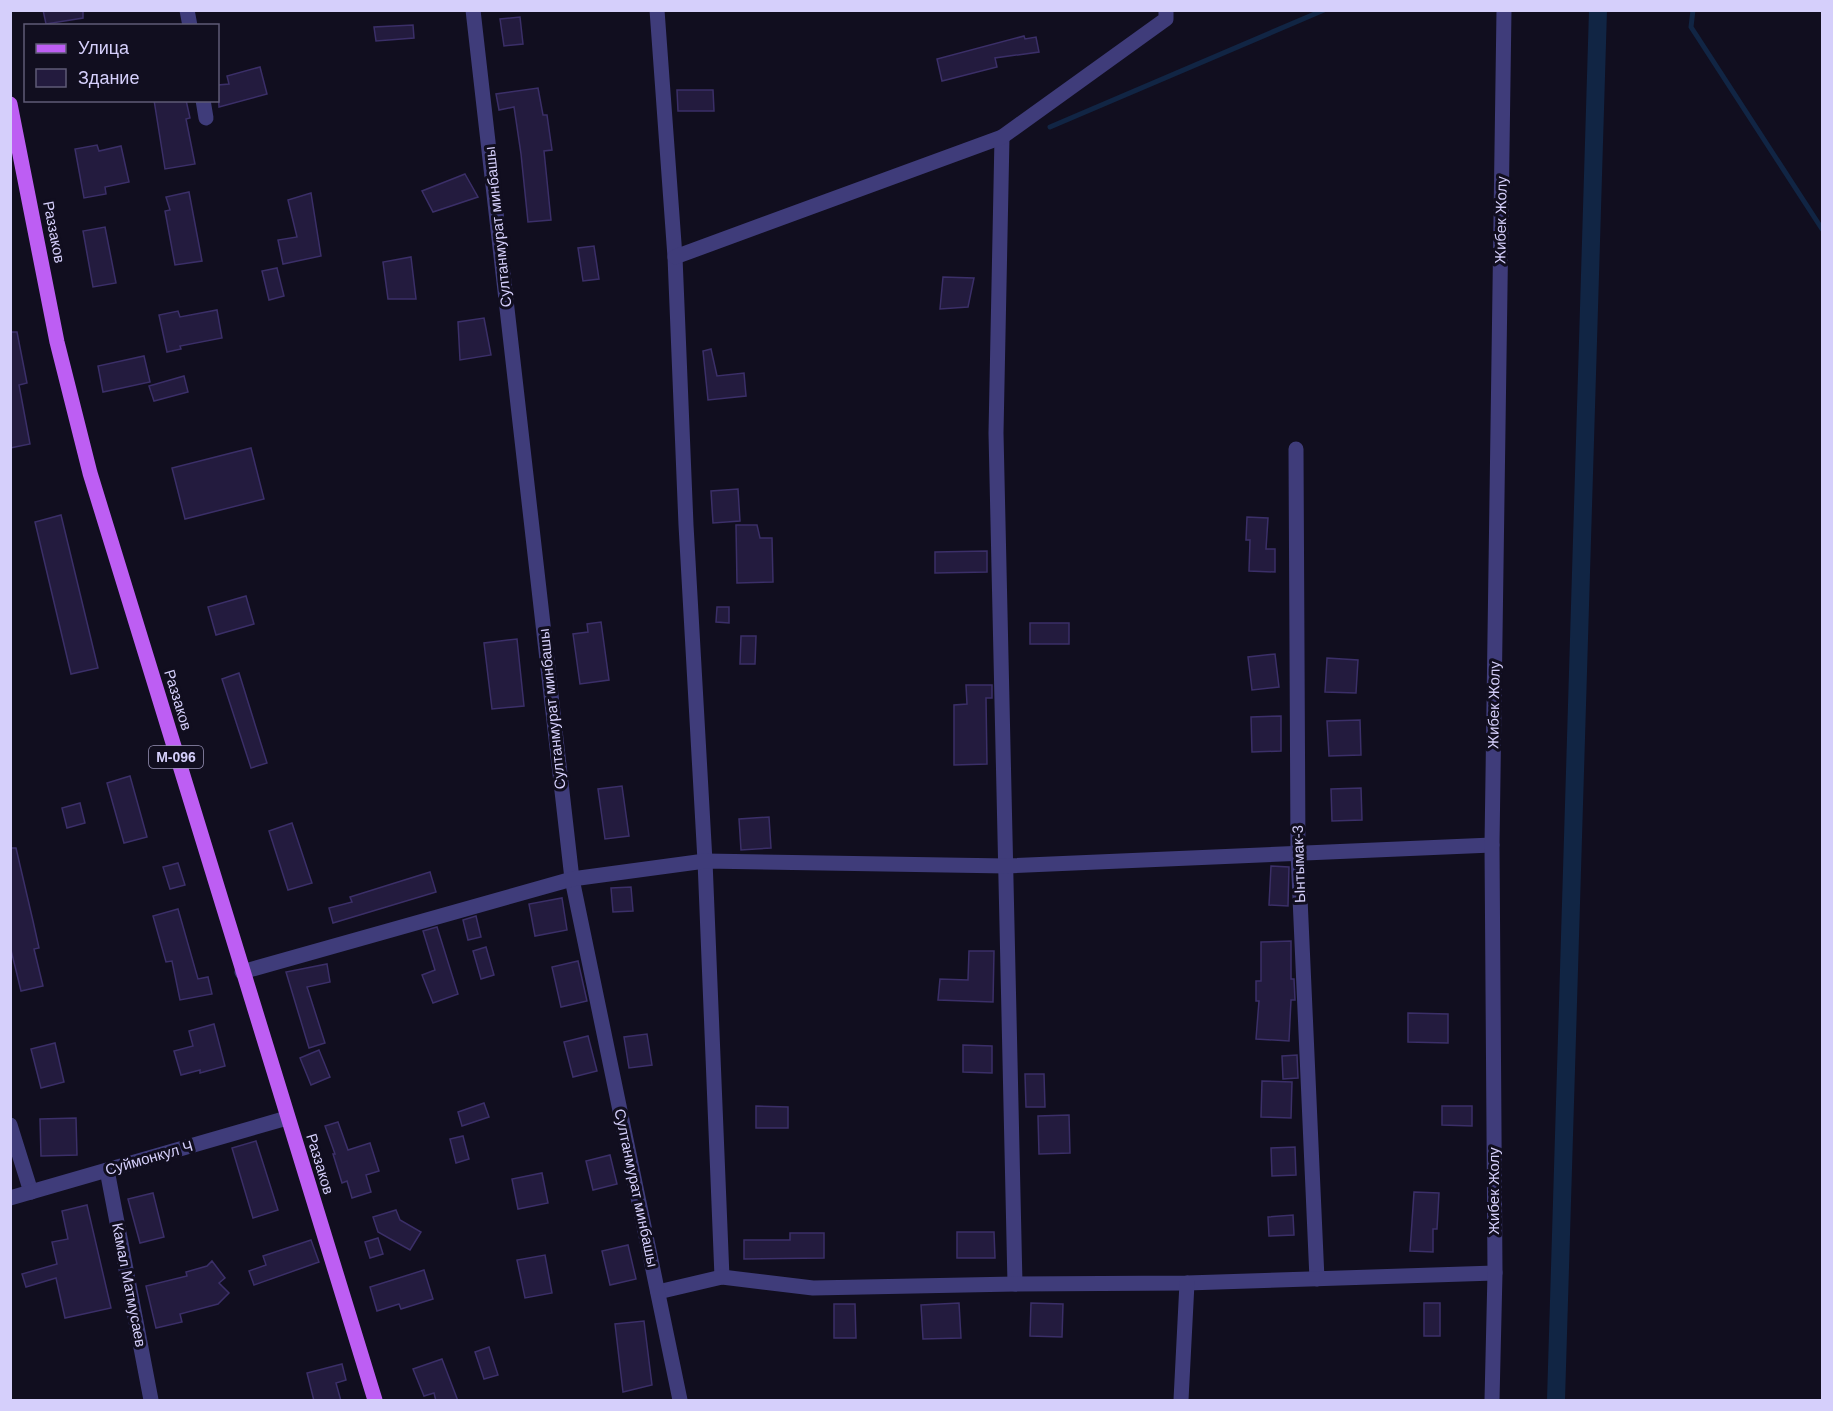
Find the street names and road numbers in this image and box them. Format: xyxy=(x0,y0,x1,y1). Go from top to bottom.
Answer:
street label: Султанмурат минбашы xyxy=(481,146,514,308)
street label: Жибек Жолу xyxy=(1491,176,1510,264)
street label: Раззаков xyxy=(40,200,69,264)
street label: Султанмурат минбашы xyxy=(535,628,568,790)
street label: Жибек Жолу xyxy=(1484,661,1503,749)
street label: Раззаков xyxy=(161,667,196,732)
road number: М-096 xyxy=(149,746,203,768)
street label: Ынтымак-3 xyxy=(1289,825,1308,903)
street label: Султанмурат минбашы xyxy=(611,1107,662,1269)
street label: Раззаков xyxy=(303,1131,338,1196)
street label: Суймонкул Ч xyxy=(103,1137,195,1178)
street label: Жибек Жолу xyxy=(1485,1147,1502,1235)
street label: Камал Матмусаев xyxy=(109,1221,150,1348)

